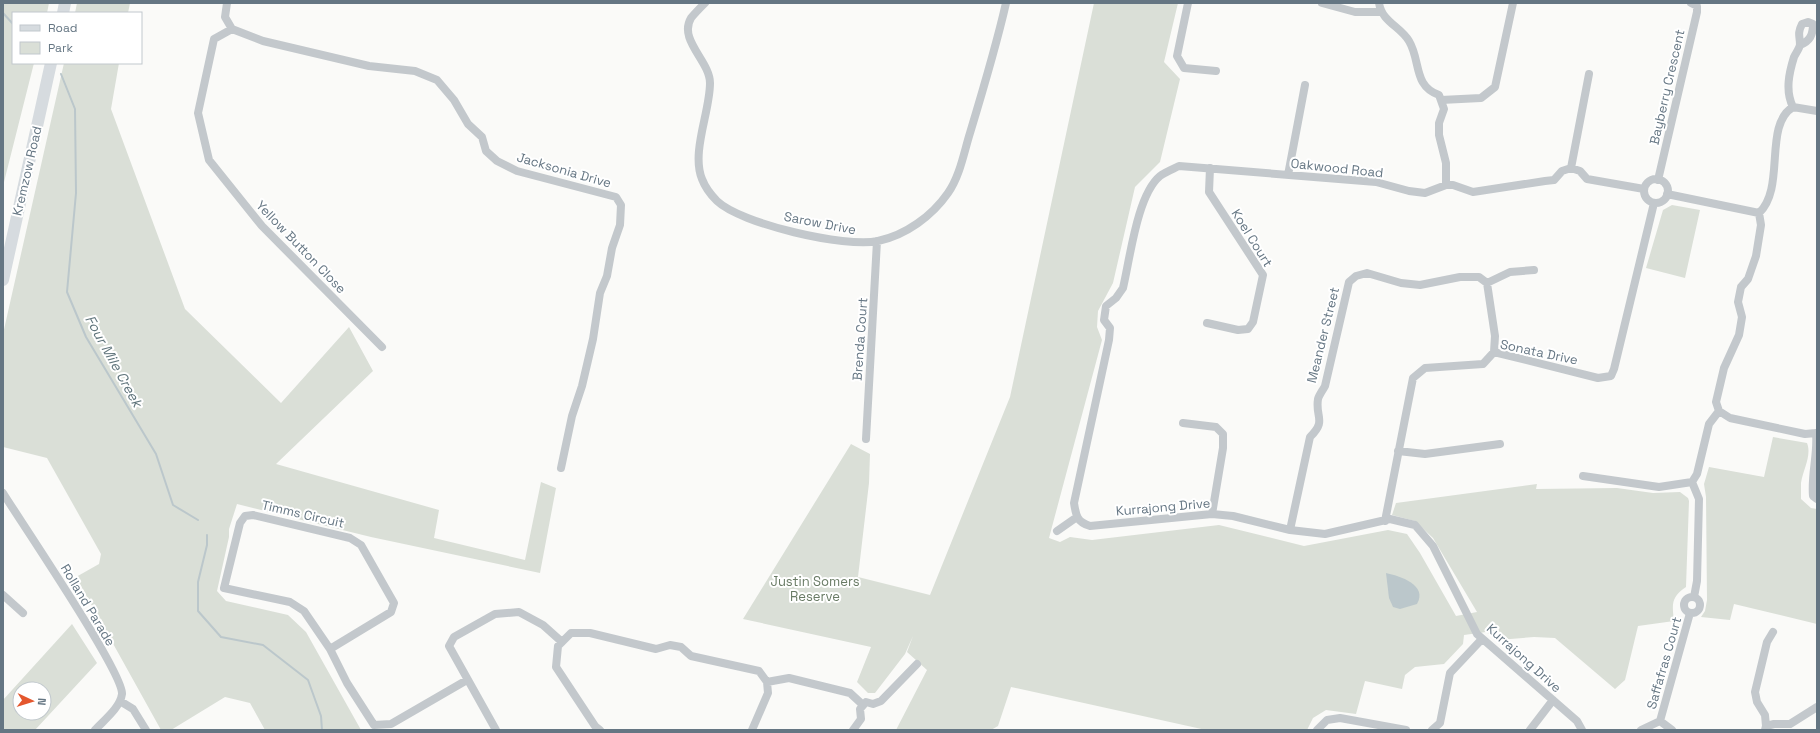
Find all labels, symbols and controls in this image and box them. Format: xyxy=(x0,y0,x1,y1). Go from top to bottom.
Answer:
legend xyxy=(12,12,142,64)
text: Road xyxy=(48,20,77,36)
street label: Bayberry Crescent xyxy=(1645,28,1689,146)
text: Park xyxy=(48,40,73,56)
street label: Kremzow Road xyxy=(8,124,46,218)
street label: Jacksonia Drive xyxy=(515,148,613,192)
street label: Oakwood Road xyxy=(1290,155,1384,181)
street label: Yellow Button Close xyxy=(252,197,350,297)
street label: Koel Court xyxy=(1228,206,1276,270)
street label: Sarow Drive xyxy=(783,208,857,238)
street label: Meander Street xyxy=(1303,285,1343,385)
street label: Brenda Court xyxy=(849,297,871,381)
water label: Four Mile Creek xyxy=(81,312,147,411)
street label: Sonata Drive xyxy=(1499,335,1579,369)
street label: Kurrajong Drive xyxy=(1115,494,1211,520)
street label: Timms Circuit xyxy=(260,496,346,532)
street label: Rolland Parade xyxy=(57,561,119,649)
park label: Justin Somers Reserve xyxy=(770,573,860,605)
street label: Saffafras Court xyxy=(1643,615,1685,711)
street label: Kurrajong Drive xyxy=(1483,620,1565,696)
north arrow xyxy=(12,681,52,721)
text: N xyxy=(35,698,49,706)

